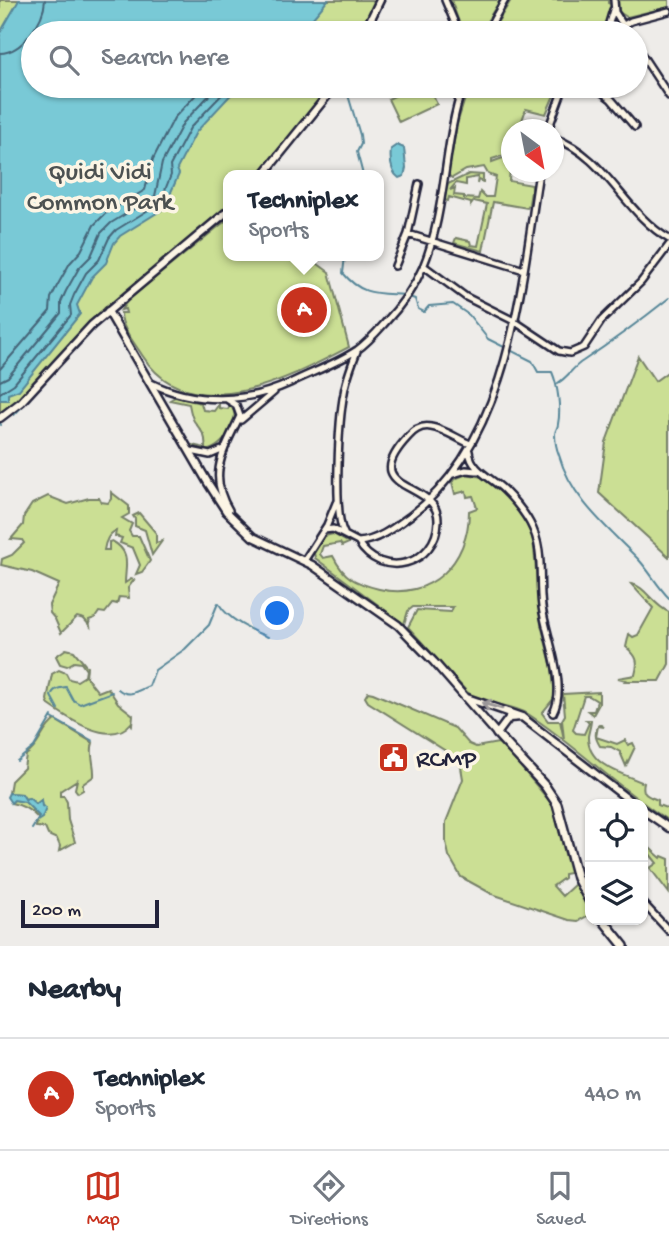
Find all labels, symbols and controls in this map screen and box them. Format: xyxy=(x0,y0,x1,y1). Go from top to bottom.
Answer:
search box xyxy=(21,21,648,98)
icon: search xyxy=(45,41,83,79)
text: Search here xyxy=(101,44,229,75)
north arrow xyxy=(501,119,564,182)
park label: Quidi Vidi Common Park xyxy=(27,159,175,220)
popup xyxy=(223,170,384,261)
text: Techniplex xyxy=(249,187,358,218)
text: Sports xyxy=(249,218,309,245)
pin: A xyxy=(281,284,327,336)
your location xyxy=(260,596,294,630)
one-way arrow xyxy=(482,699,504,712)
public building icon: RCMP xyxy=(376,740,410,774)
place label: RCMP xyxy=(416,746,477,777)
map controls xyxy=(585,799,648,925)
button: locate xyxy=(585,799,648,862)
button: layers xyxy=(585,862,648,925)
scale bar xyxy=(21,897,159,929)
text: 200 m xyxy=(32,900,81,923)
text: Nearby xyxy=(28,974,121,1009)
text: Techniplex xyxy=(95,1065,205,1096)
text: A xyxy=(44,1081,58,1108)
text: 440 m xyxy=(584,1081,641,1108)
text: Sports xyxy=(95,1096,155,1123)
tab: Map xyxy=(84,1167,122,1232)
tab: Directions xyxy=(291,1167,368,1232)
tab: Saved xyxy=(536,1167,585,1232)

